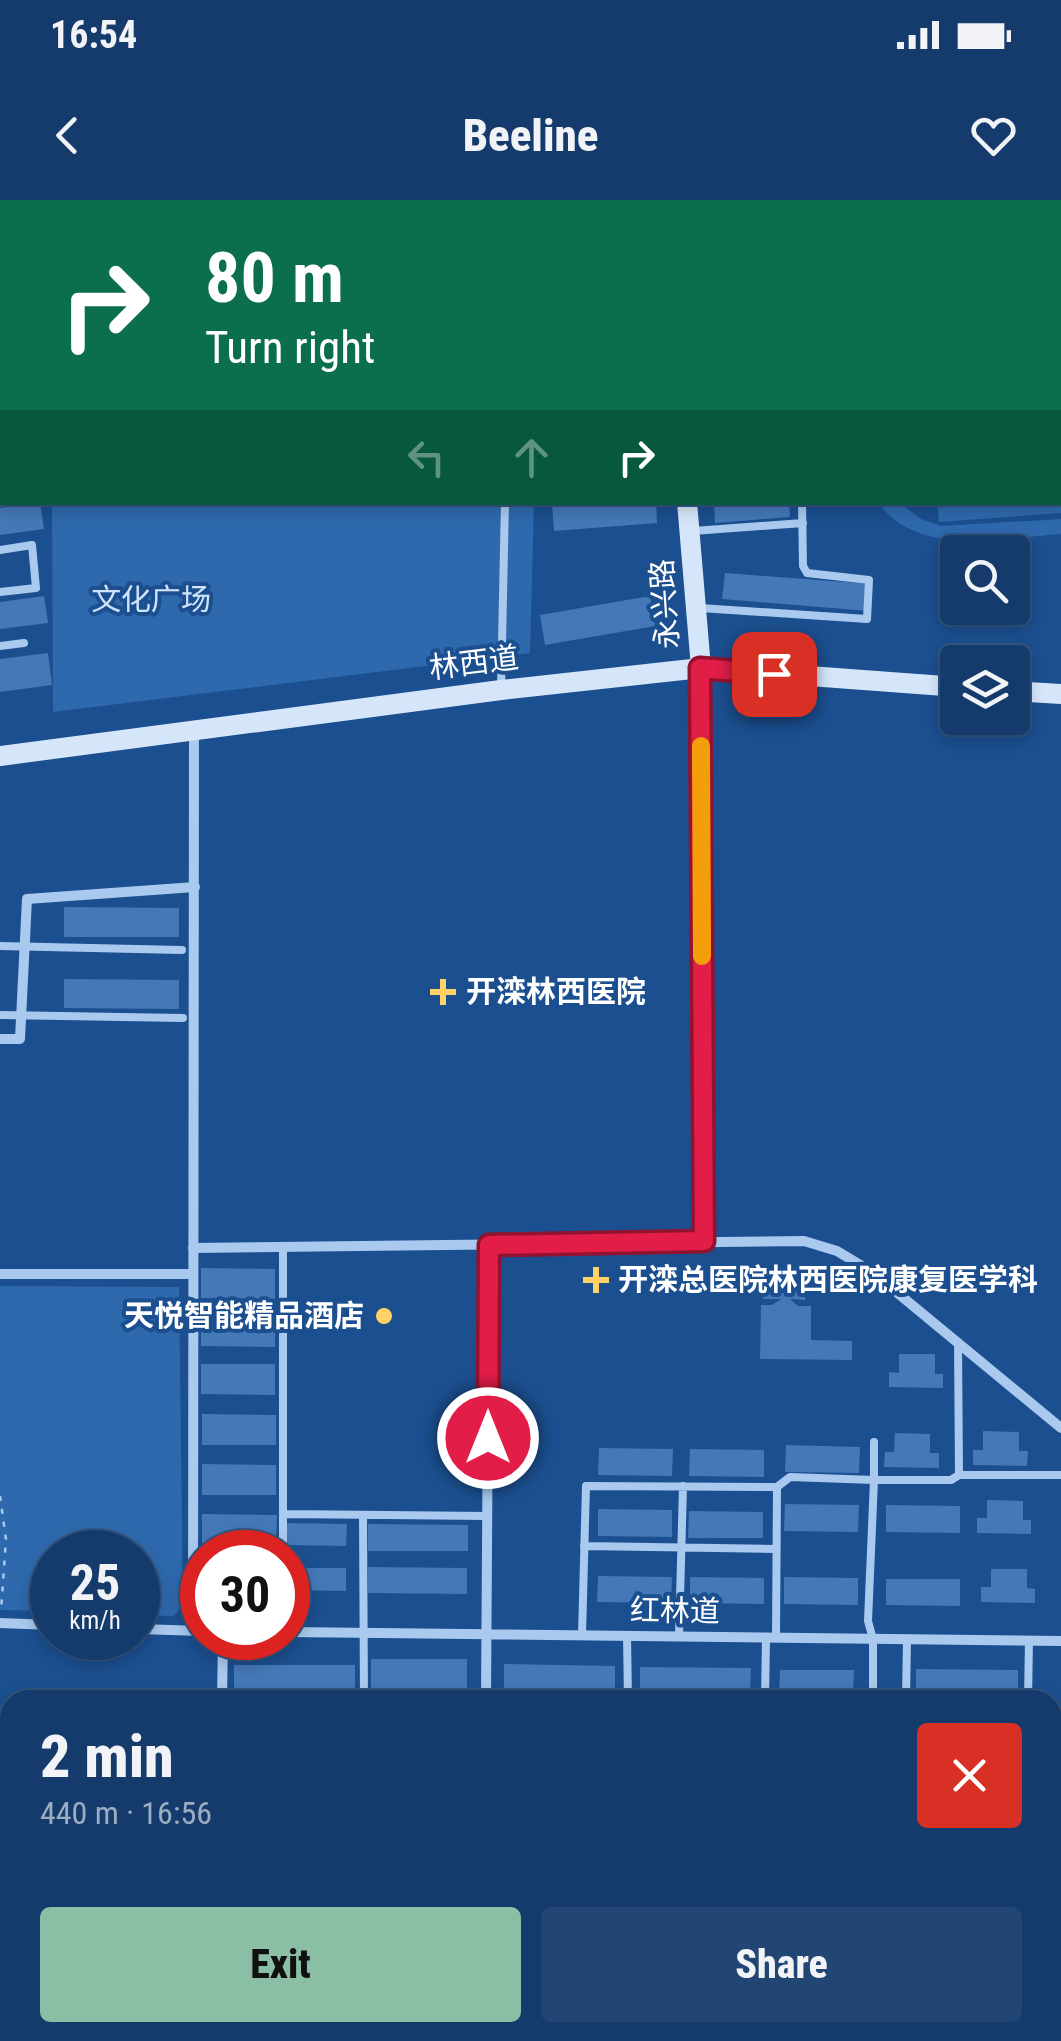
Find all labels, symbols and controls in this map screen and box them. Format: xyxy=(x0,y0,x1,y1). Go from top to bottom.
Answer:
text: 16:54 xyxy=(50,13,137,57)
icon: back xyxy=(40,108,95,163)
icon: heart xyxy=(966,108,1021,163)
text: Beeline xyxy=(463,109,598,162)
text: 80 m xyxy=(205,237,344,319)
icon: right xyxy=(40,240,170,370)
text: Turn right xyxy=(205,321,375,374)
icon: left xyxy=(399,430,454,485)
icon: ahead xyxy=(504,430,559,485)
icon: right xyxy=(609,430,664,485)
map controls xyxy=(940,535,1030,735)
button: search xyxy=(940,535,1030,625)
street label: 永兴路 xyxy=(644,558,685,650)
park label: 文化广场 xyxy=(91,582,211,617)
pin xyxy=(732,632,817,717)
street label: 林西道 xyxy=(427,640,521,685)
button: layers xyxy=(940,645,1030,735)
icon: arrive xyxy=(747,647,802,702)
place label: 开滦林西医院 xyxy=(466,974,646,1009)
marker: 开滦林西医院 xyxy=(430,979,456,1005)
place label: 开滦总医院林西医院康复医学科 xyxy=(618,1262,1038,1297)
marker: 开滦总医院林西医院康复医学科 xyxy=(583,1267,609,1293)
place label: 天悦智能精品酒店 xyxy=(124,1298,364,1333)
marker: 天悦智能精品酒店 xyxy=(373,1305,395,1327)
position arrow xyxy=(436,1386,540,1490)
speed limit sign: 30 xyxy=(180,1530,310,1660)
text: 25 xyxy=(70,1554,120,1612)
street label: 红林道 xyxy=(630,1592,720,1629)
text: km/h xyxy=(69,1606,121,1635)
text: 2 min xyxy=(40,1721,174,1792)
button: close xyxy=(917,1723,1022,1828)
text: 440 m · 16:56 xyxy=(40,1794,212,1832)
button: Exit xyxy=(40,1907,521,2022)
button: Share xyxy=(541,1907,1022,2022)

